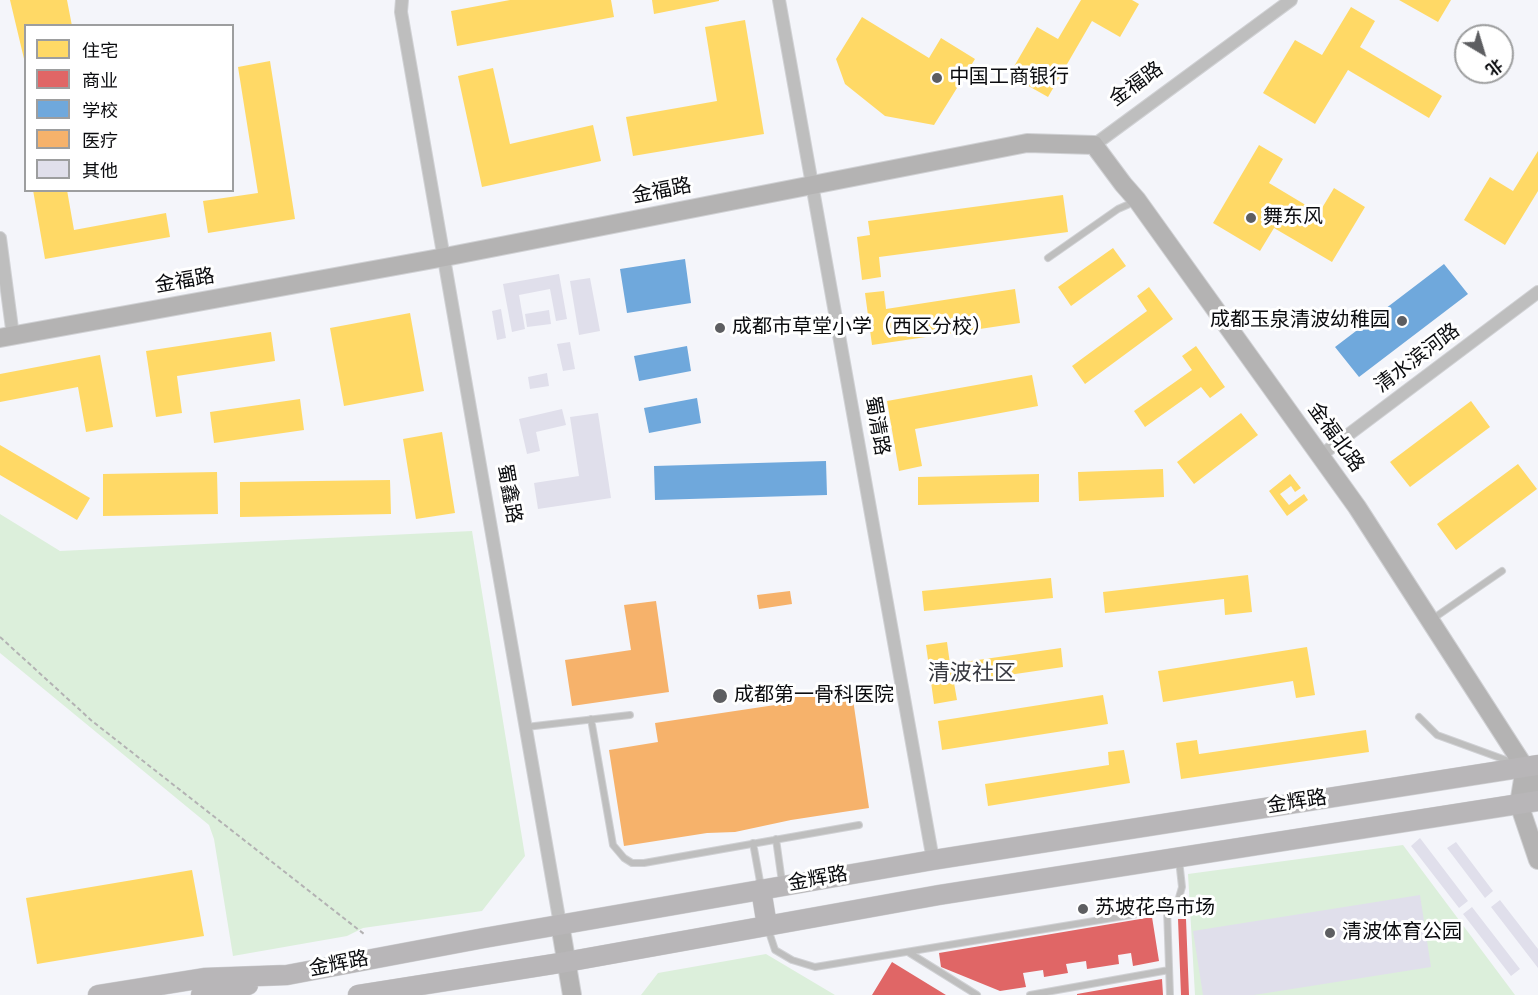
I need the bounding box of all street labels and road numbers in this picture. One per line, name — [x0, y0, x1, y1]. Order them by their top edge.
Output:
street label: 金福路 — [1106, 58, 1168, 112]
street label: 金福路 — [630, 174, 694, 210]
street label: 金福路 — [153, 265, 217, 299]
street label: 清水滨河路 — [1371, 319, 1465, 399]
street label: 蜀清路 — [859, 394, 893, 458]
street label: 金福北路 — [1302, 399, 1368, 477]
street label: 蜀鑫路 — [491, 462, 525, 526]
street label: 金辉路 — [1265, 786, 1329, 820]
street label: 金辉路 — [786, 863, 850, 897]
street label: 金辉路 — [307, 947, 371, 983]

